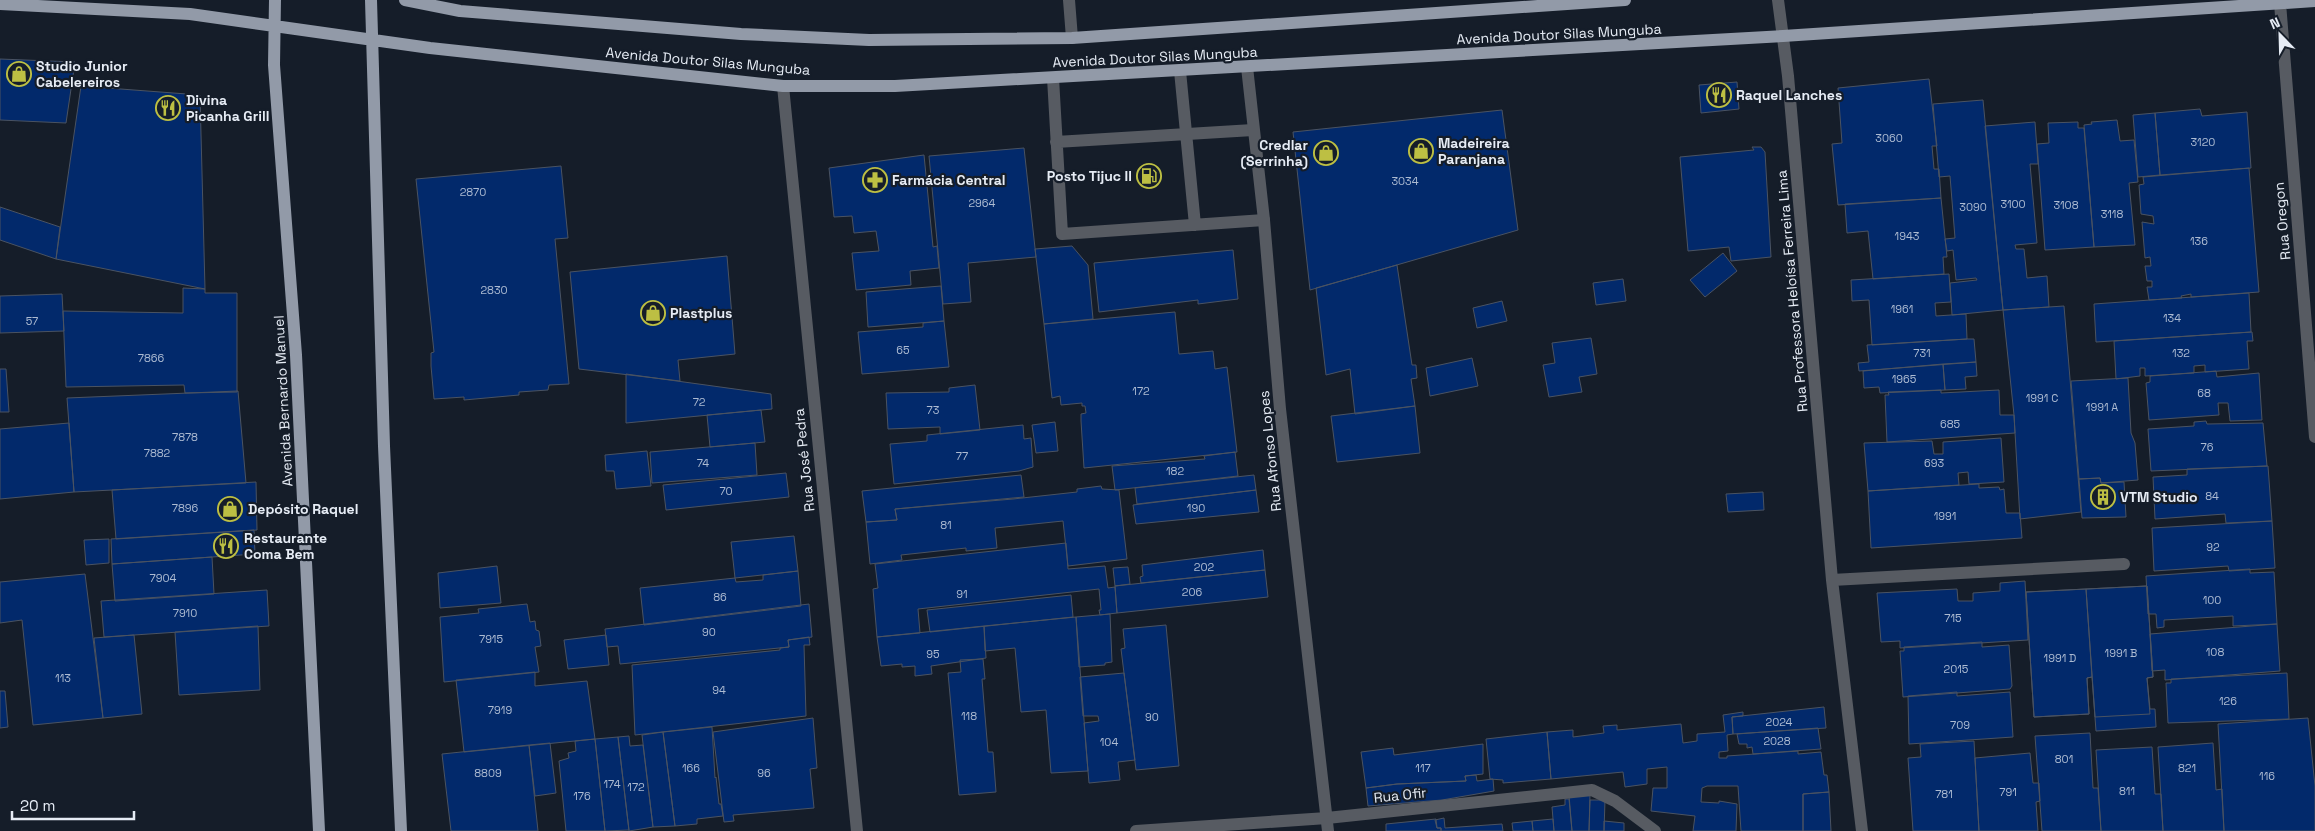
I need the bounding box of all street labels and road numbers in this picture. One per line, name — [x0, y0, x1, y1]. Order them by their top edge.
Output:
street label: Avenida Doutor Silas Munguba — [1456, 20, 1662, 48]
street label: Avenida Doutor Silas Munguba — [605, 43, 811, 79]
street label: Avenida Doutor Silas Munguba — [1052, 43, 1258, 71]
street label: Rua Professora Heloísa Ferreira Lima — [1772, 169, 1812, 413]
street label: Rua Oregon — [2270, 181, 2294, 261]
street label: Avenida Bernardo Manuel — [270, 315, 296, 487]
street label: Rua Afonso Lopes — [1255, 390, 1285, 512]
street label: Rua José Pedra — [790, 408, 818, 512]
street label: Rua Ofir — [1373, 783, 1427, 807]

